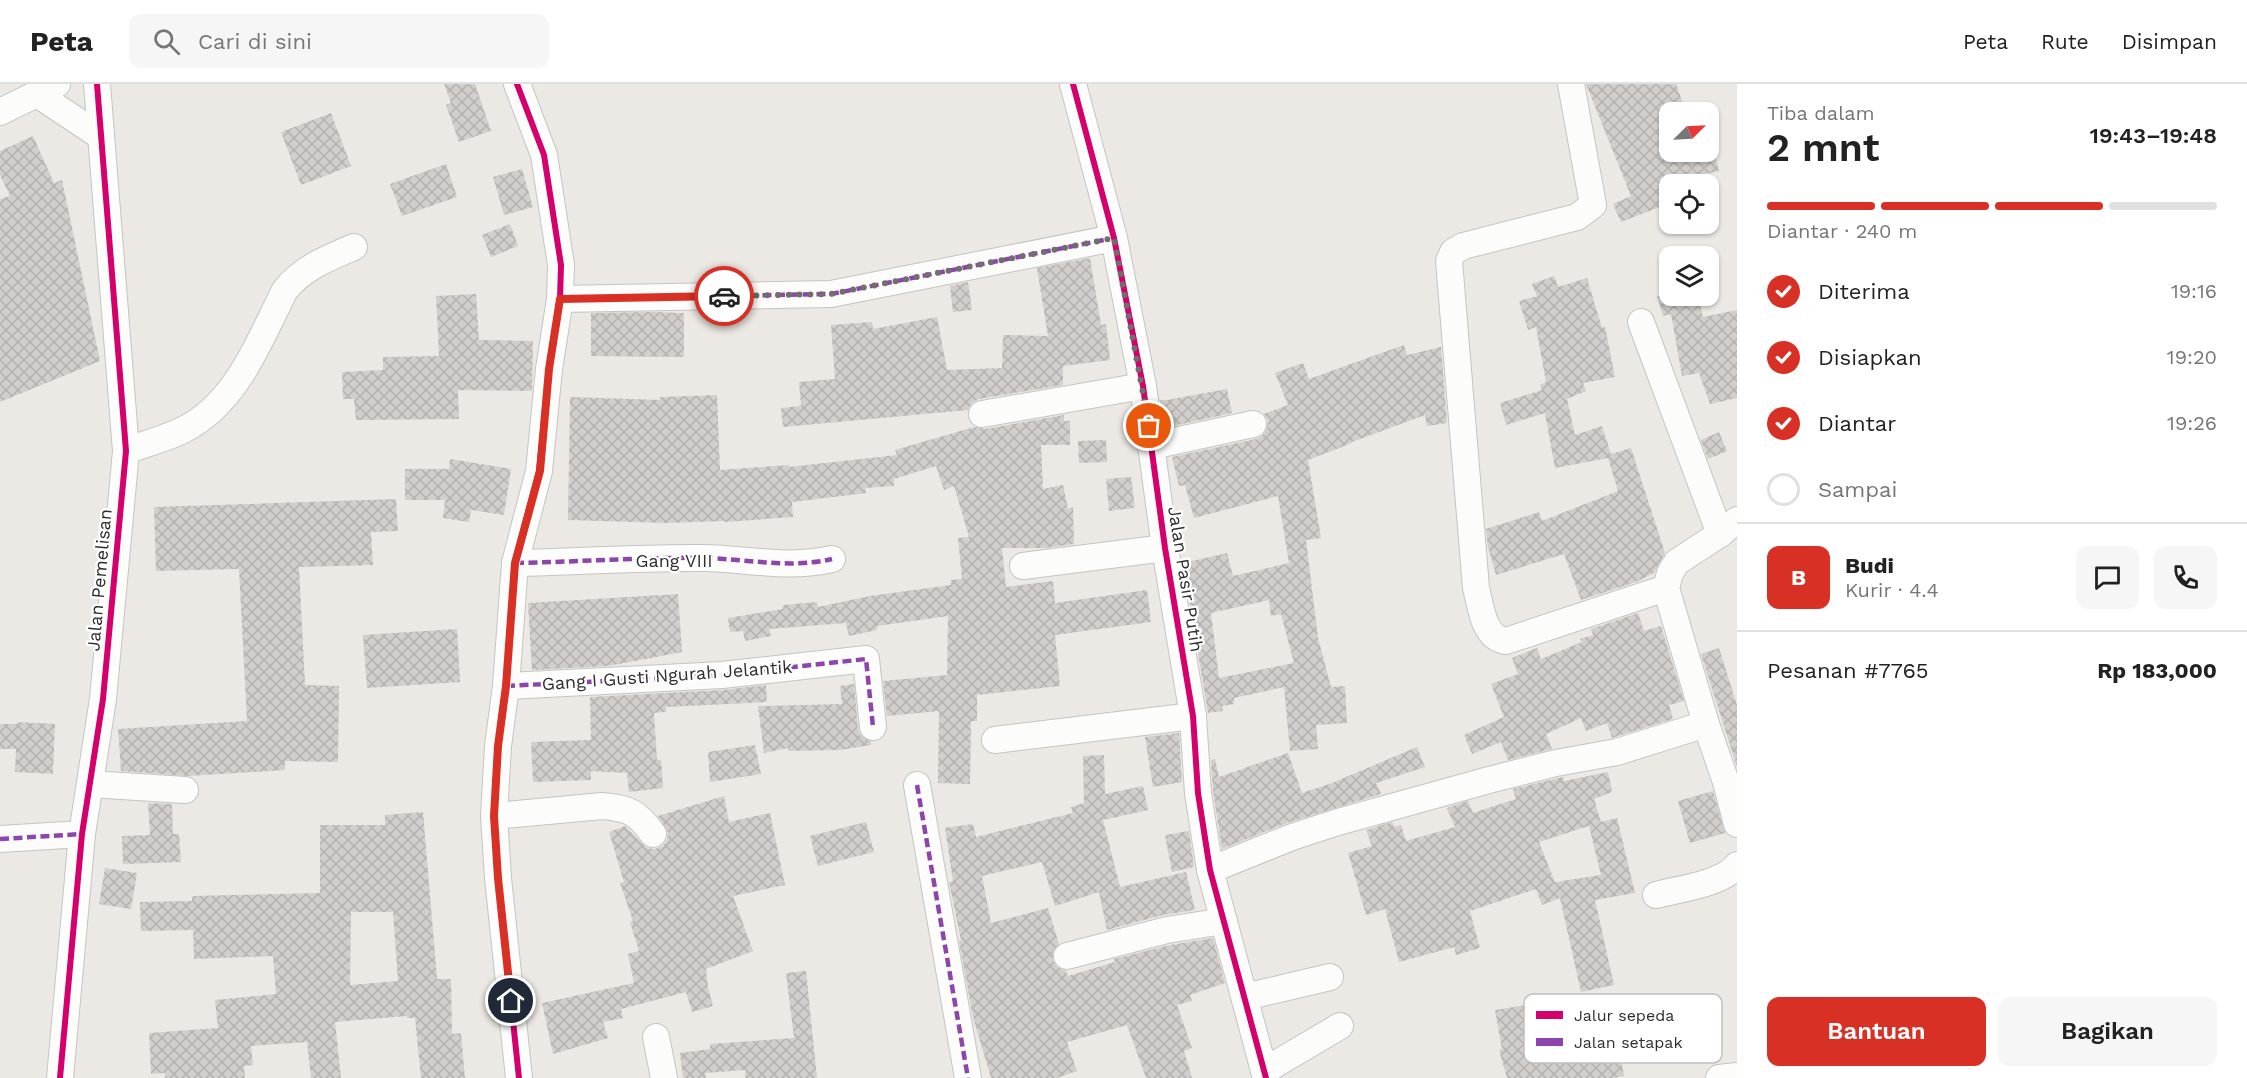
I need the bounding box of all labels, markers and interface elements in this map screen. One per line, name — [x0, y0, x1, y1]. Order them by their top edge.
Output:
search box — [129, 14, 549, 68]
text: Peta — [30, 25, 93, 58]
icon: search — [150, 25, 183, 58]
text: Cari di sini — [198, 29, 312, 54]
text: Peta — [1963, 29, 2008, 54]
text: Rute — [2041, 29, 2089, 54]
text: Disimpan — [2122, 29, 2217, 54]
text: Tiba dalam — [1767, 101, 1875, 125]
north arrow — [1659, 102, 1719, 162]
map controls — [1659, 102, 1719, 306]
text: 19:43–19:48 — [2090, 123, 2217, 148]
text: 2 mnt — [1767, 125, 1880, 170]
button: locate — [1659, 174, 1719, 234]
text: Diantar · 240 m — [1767, 219, 1917, 243]
button: layers — [1659, 246, 1719, 306]
courier — [694, 266, 754, 326]
icon: check — [1767, 275, 1800, 308]
text: Diterima — [1818, 279, 1910, 304]
text: 19:16 — [2171, 279, 2217, 303]
icon: car — [708, 280, 741, 313]
icon: check — [1767, 341, 1800, 374]
text: Disiapkan — [1818, 345, 1922, 370]
text: 19:20 — [2167, 345, 2217, 369]
pin — [1123, 400, 1174, 451]
icon: check — [1767, 407, 1800, 440]
icon: bag — [1132, 409, 1165, 442]
text: Diantar — [1818, 411, 1896, 436]
text: 19:26 — [2167, 411, 2217, 435]
text: Sampai — [1818, 477, 1897, 502]
street label: Jalan Pasir Putih — [1164, 505, 1208, 653]
street label: Jalan Pemelisan — [82, 508, 116, 652]
button: chat — [2076, 546, 2139, 609]
button: phone — [2154, 546, 2217, 609]
street label: Gang VIII — [635, 550, 713, 571]
text: Budi — [1845, 553, 1894, 578]
text: B — [1791, 565, 1806, 590]
text: Kurir · 4.4 — [1845, 578, 1939, 602]
street label: Gang I Gusti Ngurah Jelantik — [541, 656, 793, 694]
text: Pesanan #7765 — [1767, 658, 1929, 683]
text: Rp 183,000 — [2097, 658, 2217, 683]
pin — [485, 975, 536, 1026]
icon: home — [494, 984, 527, 1017]
legend — [1524, 994, 1722, 1063]
button: Bantuan — [1767, 997, 1986, 1066]
button: Bagikan — [1998, 997, 2217, 1066]
text: Jalur sepeda — [1574, 1006, 1674, 1025]
text: Jalan setapak — [1574, 1033, 1682, 1052]

